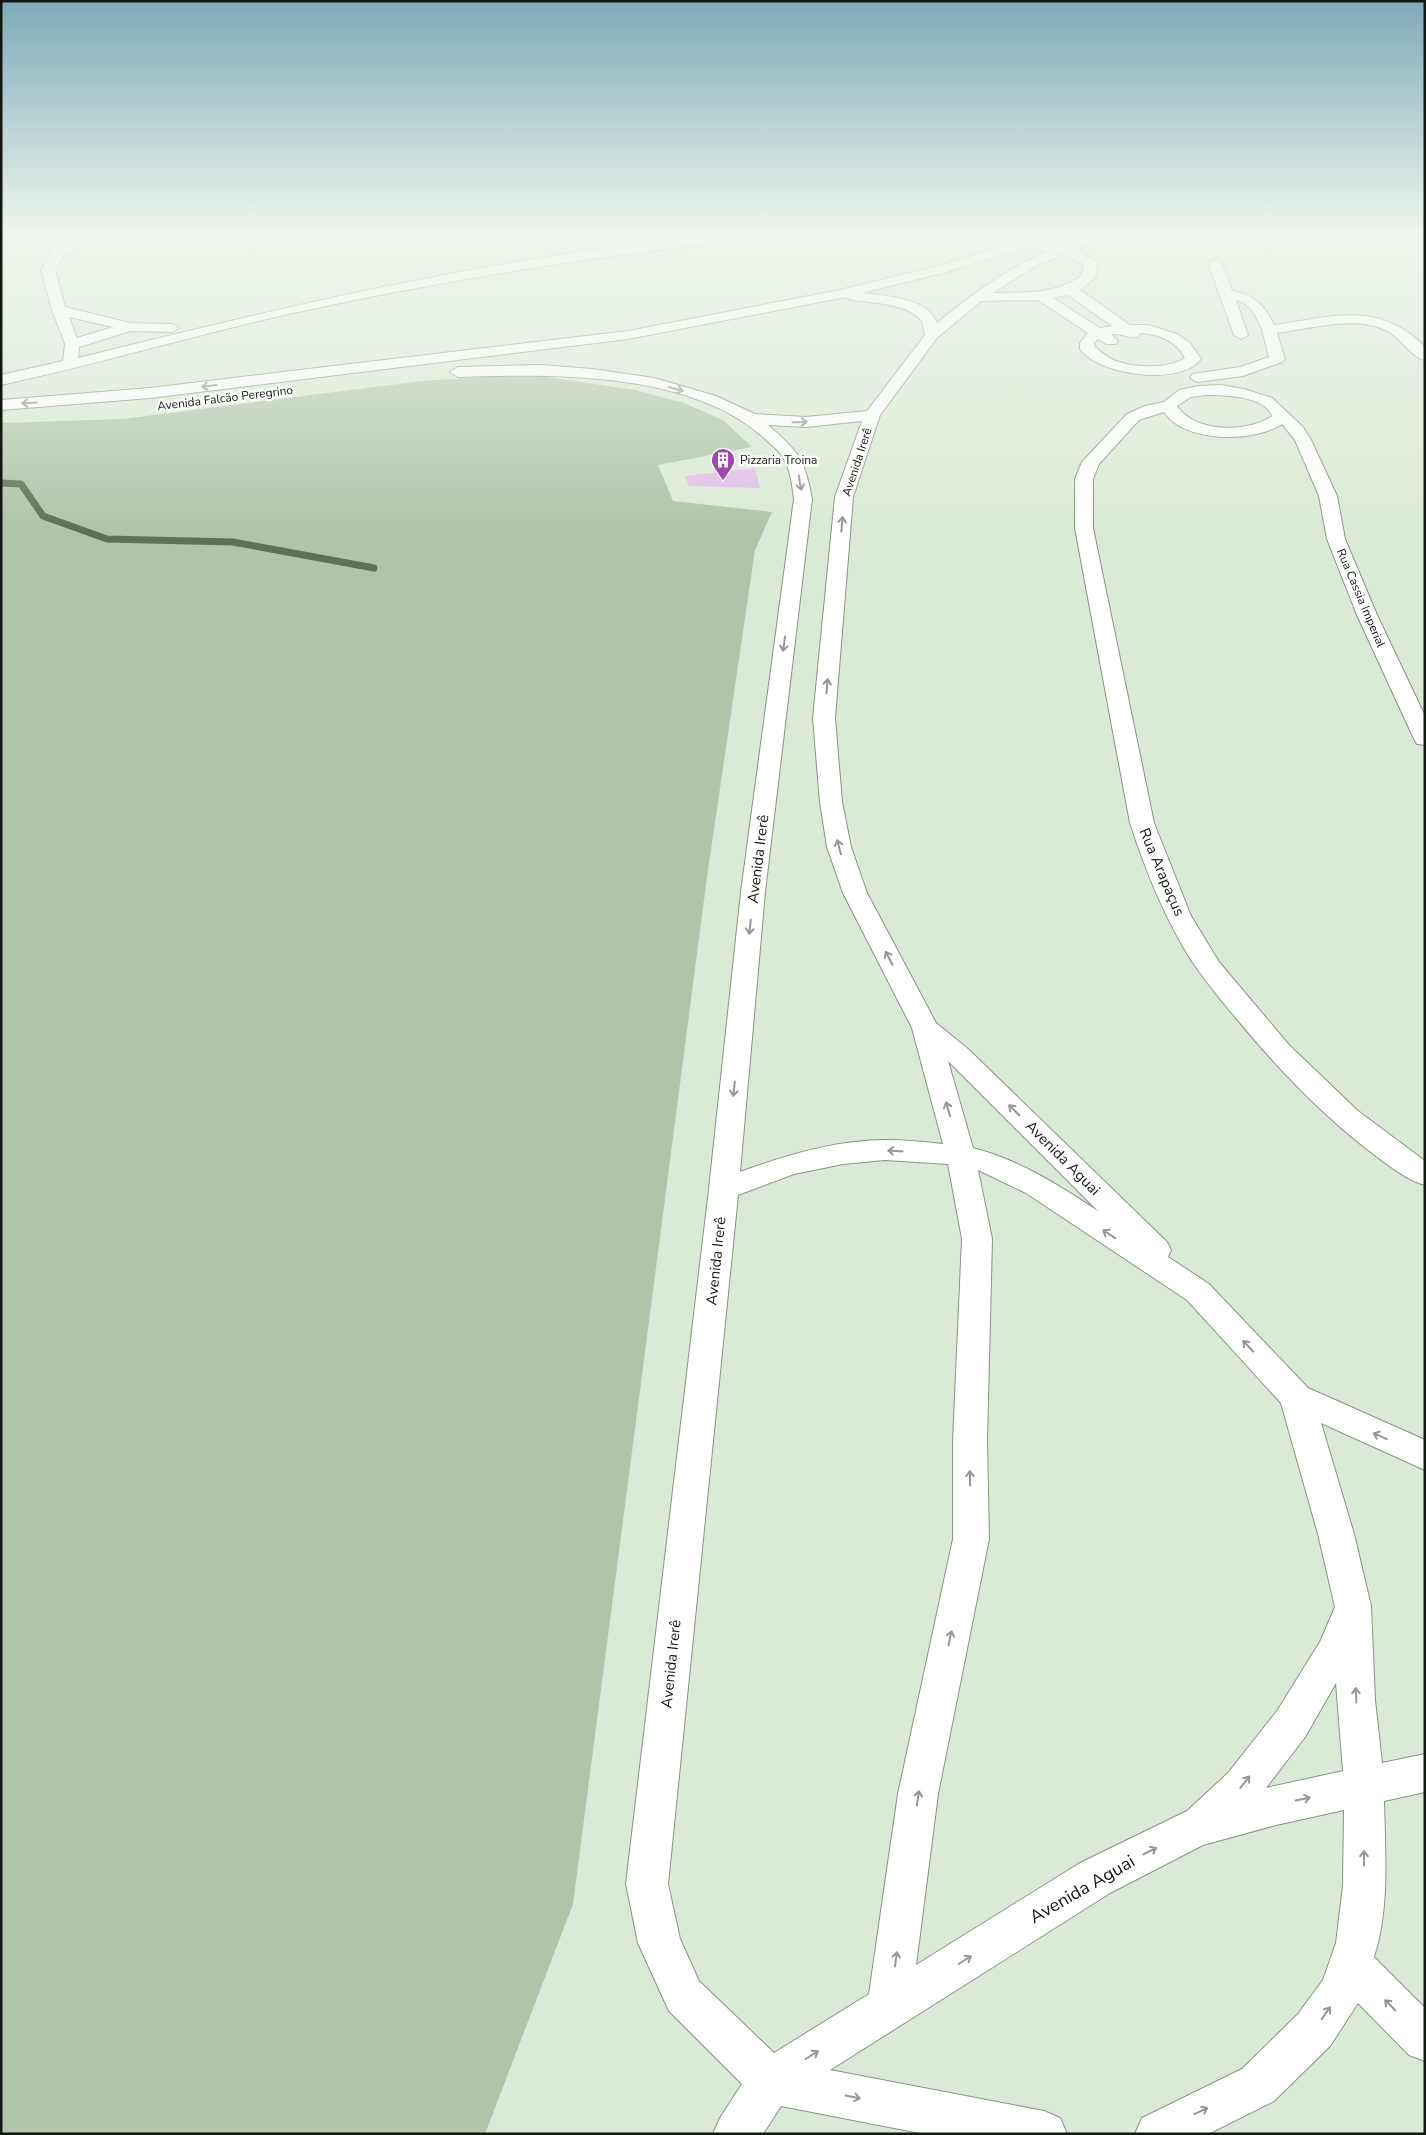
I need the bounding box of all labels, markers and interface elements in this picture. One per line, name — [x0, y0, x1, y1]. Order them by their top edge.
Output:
one-way arrow — [201, 381, 217, 391]
street label: Avenida Falcão Peregrino — [156, 382, 294, 414]
one-way arrow — [667, 384, 683, 394]
one-way arrow — [22, 398, 38, 407]
one-way arrow — [792, 417, 808, 427]
street label: Avenida Irerê — [838, 426, 876, 498]
building icon: Pizzaria Troina — [710, 447, 736, 481]
place label: Pizzaria Troina — [740, 452, 817, 468]
one-way arrow — [796, 475, 806, 491]
one-way arrow — [837, 516, 847, 532]
street label: Rua Cassia Imperial — [1333, 546, 1389, 650]
one-way arrow — [778, 636, 788, 652]
one-way arrow — [822, 678, 832, 694]
street label: Avenida Irerê — [743, 814, 773, 904]
street label: Rua Arapaçus — [1134, 825, 1190, 919]
one-way arrow — [834, 840, 844, 856]
one-way arrow — [745, 919, 755, 935]
one-way arrow — [884, 951, 893, 966]
one-way arrow — [729, 1081, 739, 1097]
one-way arrow — [942, 1101, 952, 1117]
one-way arrow — [1008, 1104, 1020, 1116]
street label: Avenida Aguai — [1021, 1116, 1105, 1200]
one-way arrow — [887, 1146, 903, 1155]
street label: Avenida Irerê — [701, 1216, 731, 1306]
one-way arrow — [1103, 1228, 1117, 1238]
one-way arrow — [1242, 1340, 1254, 1353]
one-way arrow — [1373, 1430, 1388, 1440]
one-way arrow — [965, 1470, 975, 1486]
street label: Avenida Irerê — [656, 1619, 686, 1709]
one-way arrow — [946, 1631, 956, 1647]
one-way arrow — [1352, 1688, 1361, 1704]
one-way arrow — [1240, 1776, 1251, 1789]
one-way arrow — [913, 1790, 923, 1806]
one-way arrow — [1295, 1794, 1311, 1803]
one-way arrow — [1142, 1846, 1157, 1855]
street label: Avenida Aguai — [1025, 1849, 1139, 1929]
one-way arrow — [1359, 1850, 1369, 1866]
one-way arrow — [891, 1951, 901, 1967]
one-way arrow — [958, 1954, 972, 1965]
one-way arrow — [1384, 1999, 1397, 2011]
one-way arrow — [1321, 2006, 1331, 2020]
one-way arrow — [805, 2050, 819, 2060]
one-way arrow — [845, 2093, 861, 2102]
one-way arrow — [1193, 2106, 1208, 2116]

